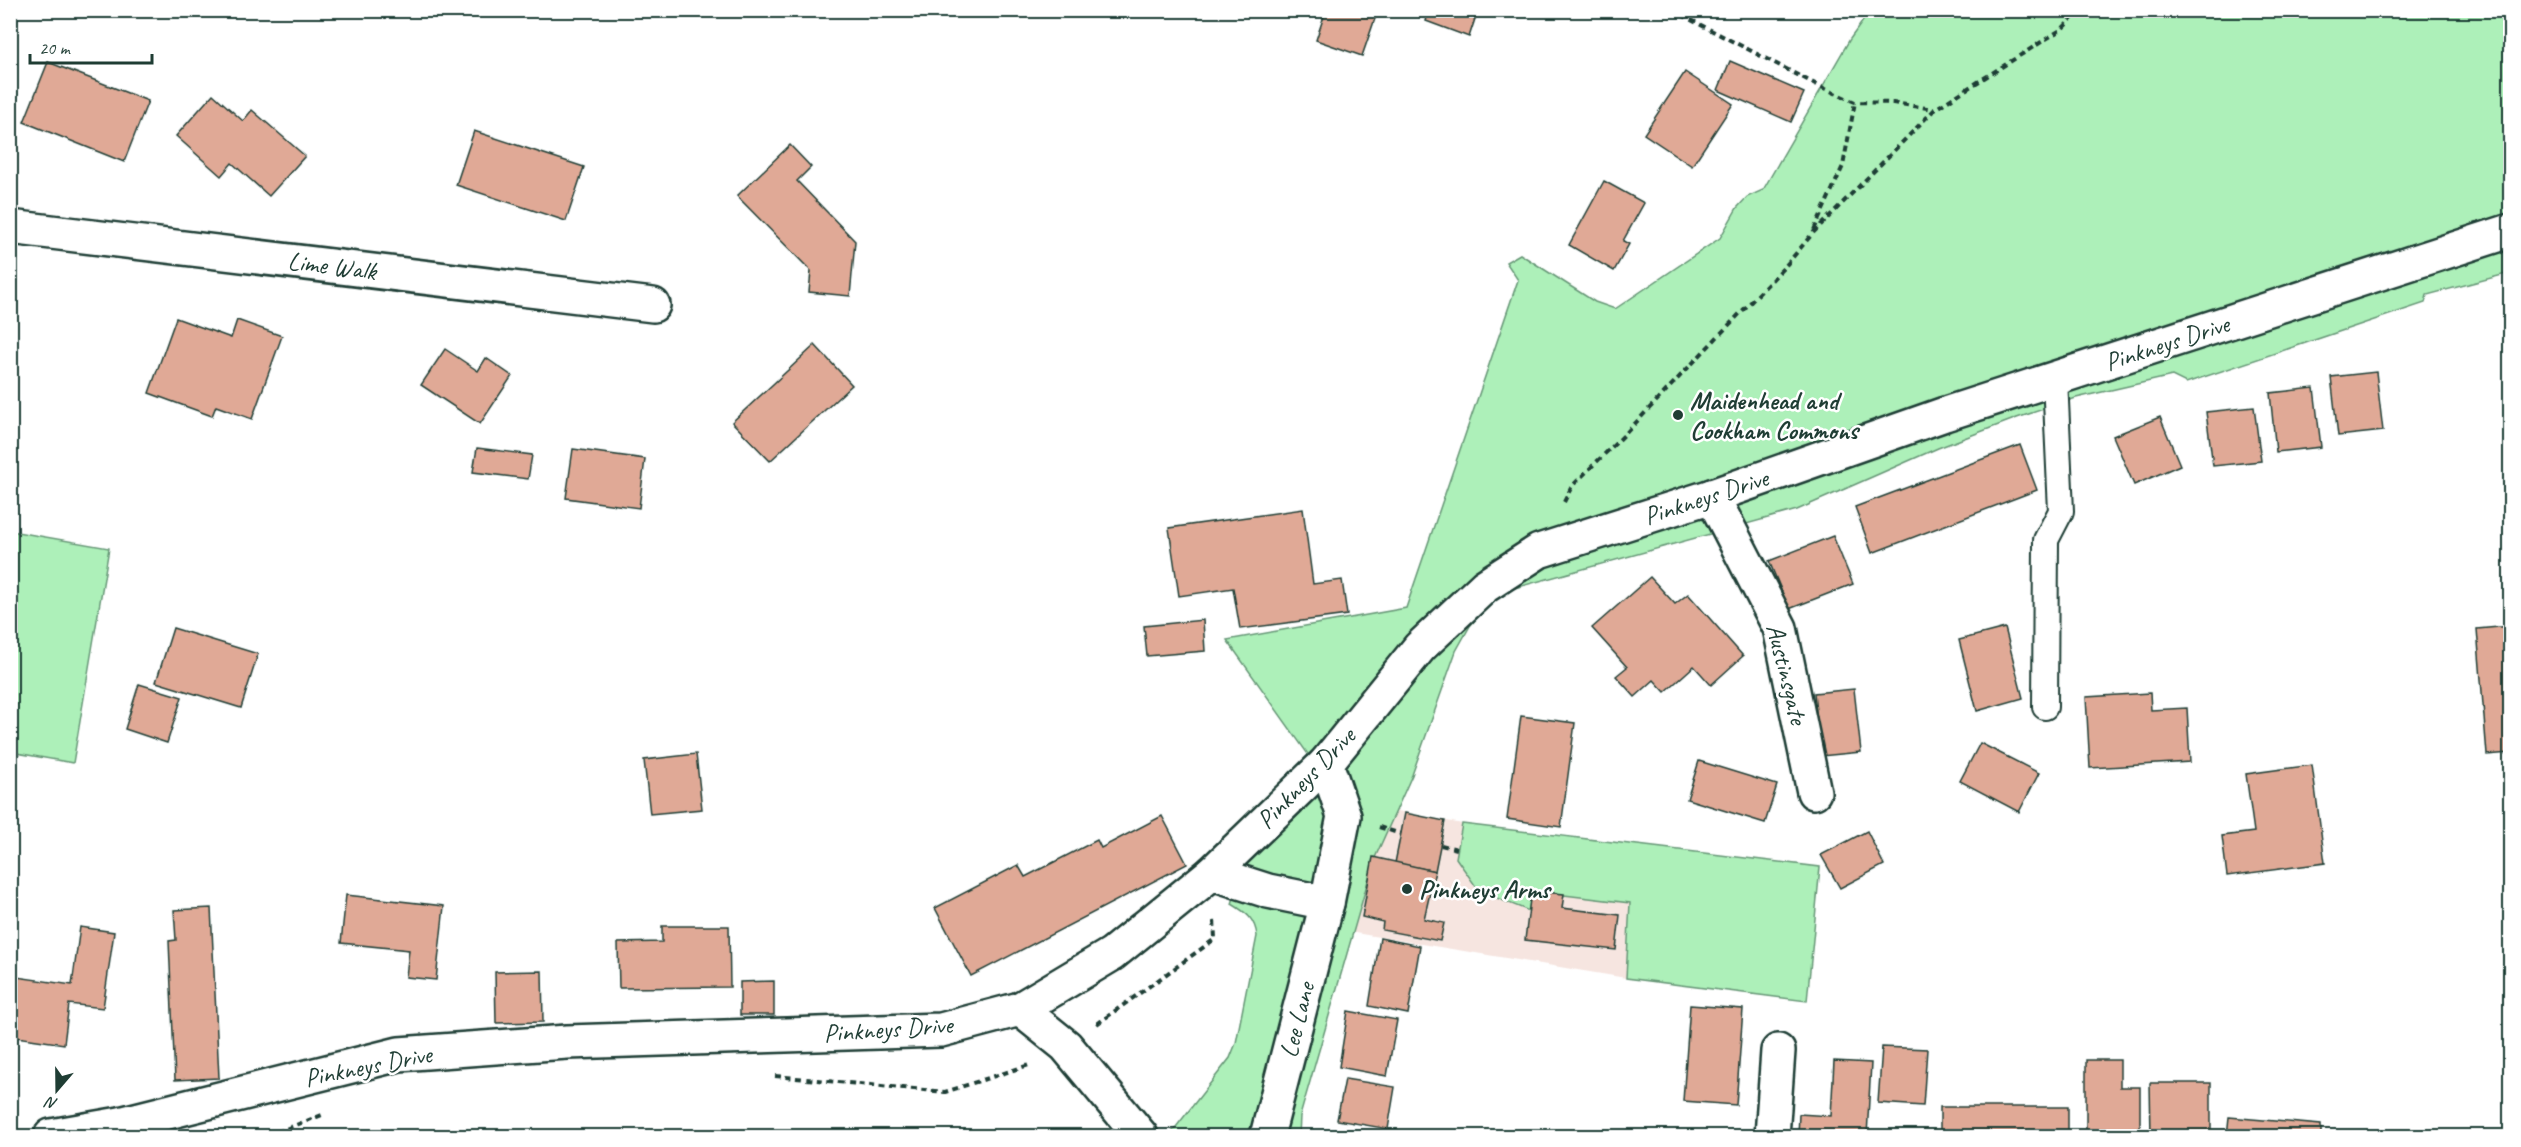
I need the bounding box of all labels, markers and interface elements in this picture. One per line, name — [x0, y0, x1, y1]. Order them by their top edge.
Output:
scale bar — [30, 27, 152, 65]
text: 20 m — [39, 37, 72, 59]
street label: Lime Walk — [286, 244, 381, 288]
street label: Pinkneys Drive — [2101, 307, 2236, 379]
place label: Maidenhead and Cookham Commons — [1690, 384, 1861, 447]
marker: Maidenhead and Cookham Commons — [1671, 408, 1685, 422]
street label: Pinkneys Drive — [1640, 461, 1775, 533]
street label: Austinsgate — [1759, 620, 1816, 730]
street label: Pinkneys Drive — [1249, 718, 1364, 836]
place label: Pinkneys Arms — [1419, 873, 1552, 906]
marker: Pinkneys Arms — [1400, 882, 1414, 896]
street label: Lee Lane — [1272, 977, 1323, 1061]
street label: Pinkneys Drive — [823, 1008, 956, 1050]
street label: Pinkneys Drive — [302, 1037, 437, 1094]
north arrow — [27, 1060, 87, 1120]
text: N — [41, 1091, 60, 1114]

